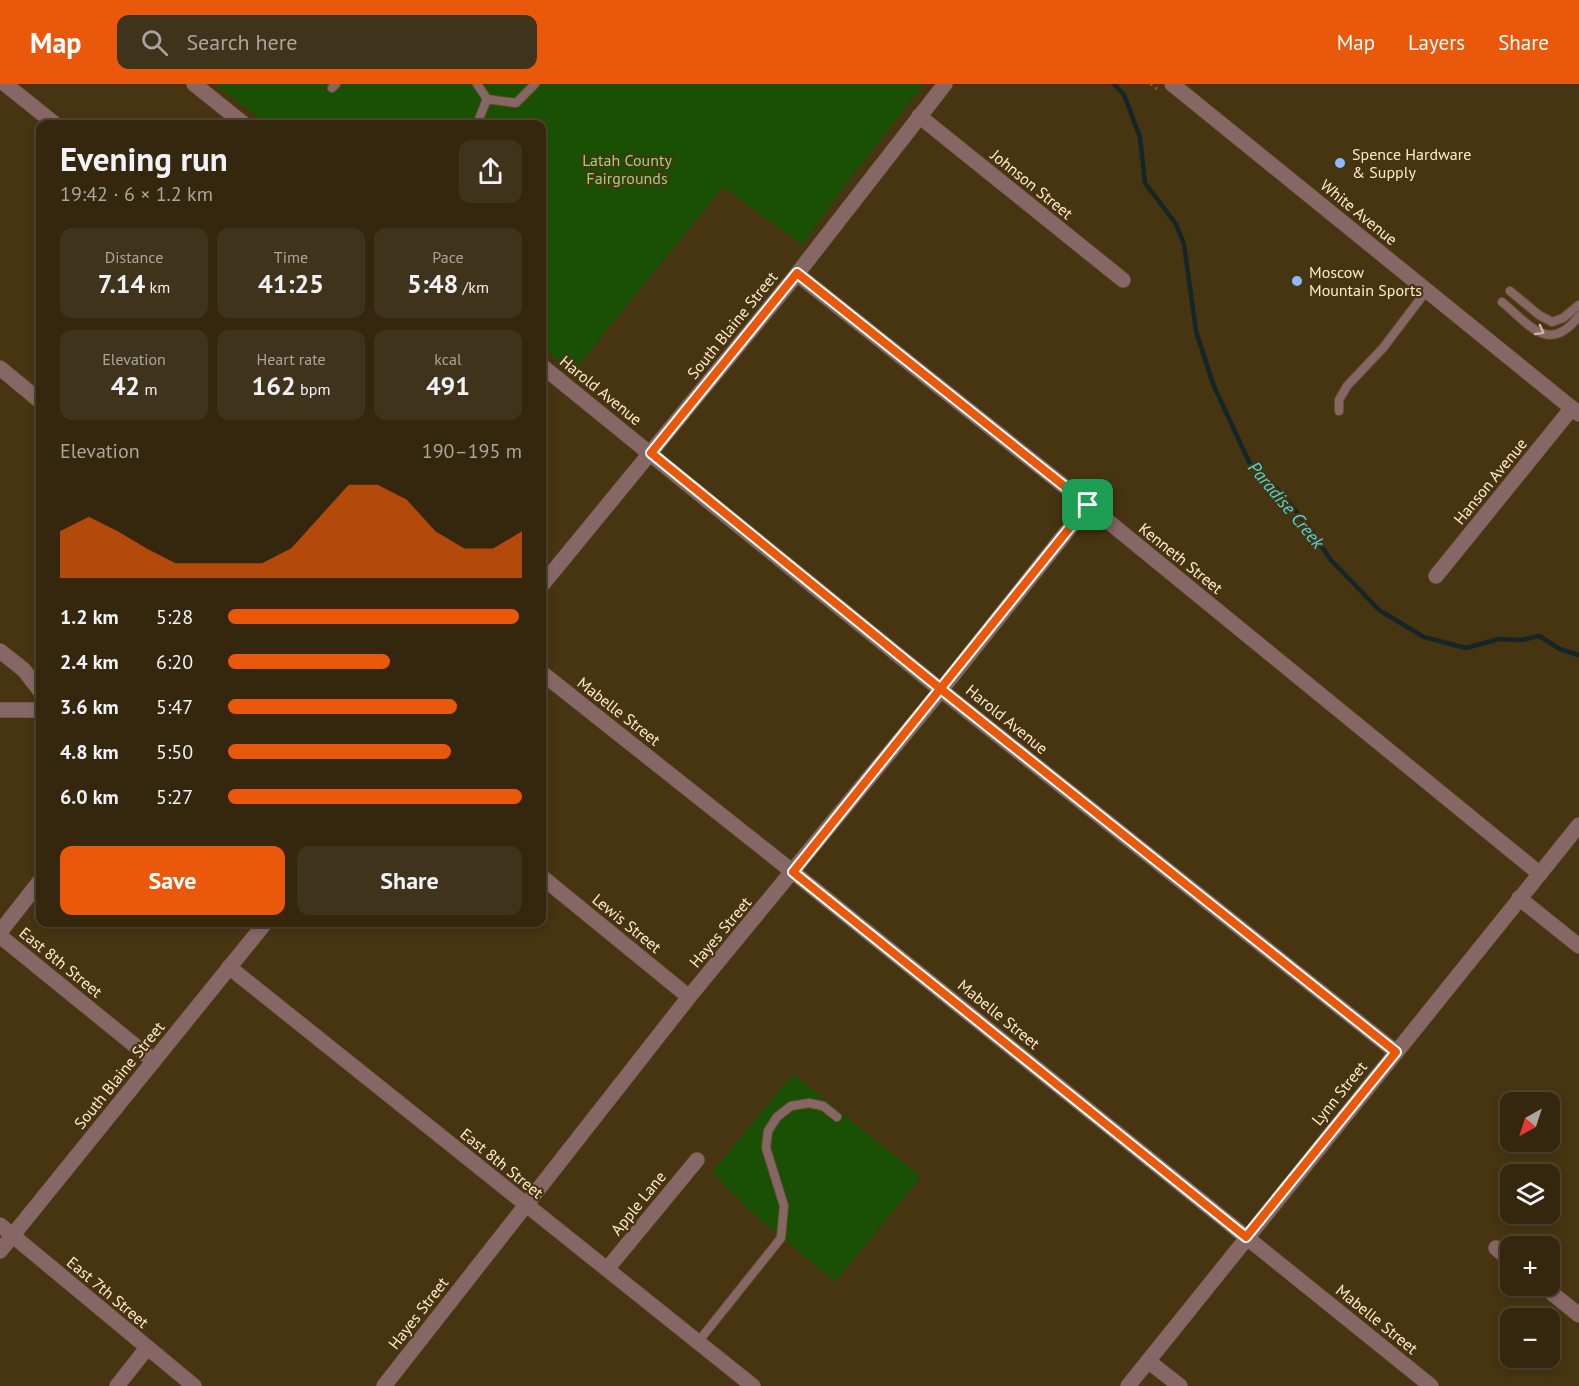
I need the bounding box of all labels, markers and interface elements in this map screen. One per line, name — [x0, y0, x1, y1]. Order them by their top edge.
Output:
search box — [117, 15, 537, 69]
text: Map — [30, 24, 81, 61]
icon: search — [138, 26, 171, 59]
text: Search here — [186, 28, 297, 56]
text: Map — [1337, 29, 1375, 56]
text: Layers — [1408, 29, 1465, 56]
text: Share — [1498, 29, 1549, 56]
text: Evening run — [60, 137, 228, 180]
button: share — [459, 140, 522, 203]
street label: Johnson Street — [986, 144, 1078, 224]
place label: Spence Hardware & Supply — [1352, 144, 1471, 182]
park label: Latah County Fairgrounds — [582, 150, 672, 188]
marker: Spence Hardware & Supply — [1333, 156, 1347, 170]
street label: White Avenue — [1316, 175, 1402, 249]
text: 19:42 · 6 × 1.2 km — [60, 181, 213, 207]
text: Distance — [105, 247, 163, 267]
text: Time — [274, 247, 308, 267]
text: Pace — [432, 247, 464, 267]
place label: Moscow Mountain Sports — [1309, 262, 1422, 300]
text: 7.14 — [98, 267, 145, 300]
text: 41:25 — [258, 267, 324, 300]
text: 5:48 — [407, 267, 458, 300]
street label: South Blaine Street — [683, 267, 782, 383]
marker: Moscow Mountain Sports — [1290, 274, 1304, 288]
text: km — [145, 277, 170, 297]
text: /km — [458, 277, 489, 297]
one-way arrow — [1534, 324, 1544, 335]
text: Elevation — [102, 349, 166, 369]
text: Heart rate — [256, 349, 326, 369]
text: kcal — [434, 349, 462, 369]
street label: Harold Avenue — [556, 351, 646, 429]
text: 42 — [111, 369, 140, 402]
text: 162 — [252, 369, 296, 402]
text: 491 — [426, 369, 470, 402]
text: m — [140, 379, 157, 399]
text: bpm — [296, 379, 330, 399]
street label: Hanson Avenue — [1449, 434, 1531, 528]
text: Elevation — [60, 438, 140, 464]
text: 190–195 m — [422, 438, 522, 464]
water label: Paradise Creek — [1243, 456, 1330, 554]
pin — [1062, 479, 1113, 530]
icon: arrive — [1071, 488, 1104, 521]
street label: Kenneth Street — [1135, 518, 1227, 598]
text: 1.2 km — [60, 604, 119, 630]
text: 5:28 — [156, 604, 193, 630]
text: 2.4 km — [60, 649, 119, 675]
text: 6:20 — [156, 649, 193, 675]
street label: Mabelle Street — [573, 672, 665, 750]
street label: Harold Avenue — [962, 680, 1052, 758]
text: 3.6 km — [60, 694, 119, 720]
text: 5:47 — [156, 694, 193, 720]
text: 4.8 km — [60, 739, 119, 765]
text: 5:50 — [156, 739, 193, 765]
text: 6.0 km — [60, 784, 119, 810]
text: 5:27 — [156, 784, 193, 810]
button: Save — [60, 846, 285, 915]
button: Share — [297, 846, 522, 915]
street label: Lewis Street — [588, 889, 666, 957]
street label: Hayes Street — [685, 892, 756, 971]
street label: East 8th Street — [15, 922, 107, 1002]
street label: Mabelle Street — [954, 975, 1045, 1054]
street label: South Blaine Street — [70, 1017, 169, 1133]
street label: Lynn Street — [1307, 1056, 1371, 1129]
north arrow — [1500, 1092, 1560, 1152]
map controls — [1500, 1092, 1560, 1368]
street label: East 8th Street — [456, 1123, 548, 1203]
button: layers — [1500, 1164, 1560, 1224]
street label: Apple Lane — [606, 1167, 670, 1239]
button: + — [1500, 1236, 1560, 1296]
street label: East 7th Street — [63, 1252, 153, 1332]
street label: Hayes Street — [384, 1273, 453, 1353]
street label: Mabelle Street — [1332, 1280, 1423, 1359]
button: − — [1500, 1308, 1560, 1368]

